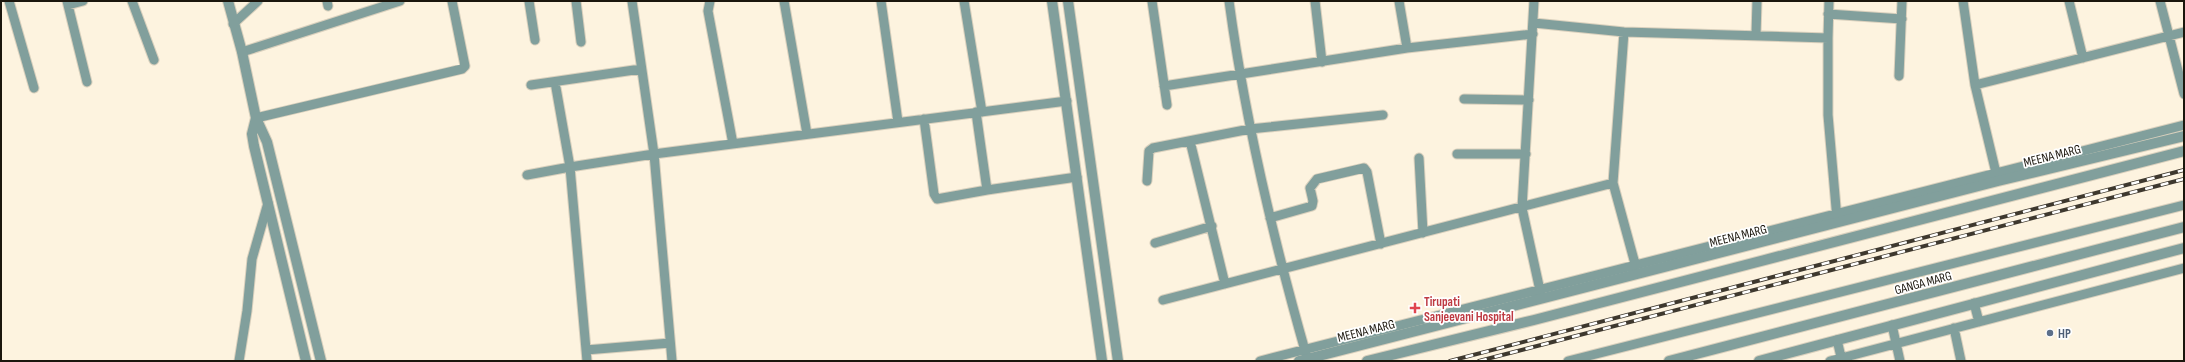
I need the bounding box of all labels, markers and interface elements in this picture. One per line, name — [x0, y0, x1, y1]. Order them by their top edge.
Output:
street label: MEENA MARG — [2022, 141, 2083, 171]
street label: MEENA MARG — [1708, 221, 1769, 251]
street label: GANGA MARG — [1893, 268, 1954, 298]
place label: Tirupati Sanjeevani Hospital — [1424, 294, 1514, 325]
marker: Tirupati Sanjeevani Hospital — [1409, 302, 1421, 314]
street label: MEENA MARG — [1336, 316, 1397, 346]
place label: HP — [2058, 326, 2071, 342]
marker: HP — [2045, 328, 2055, 338]

